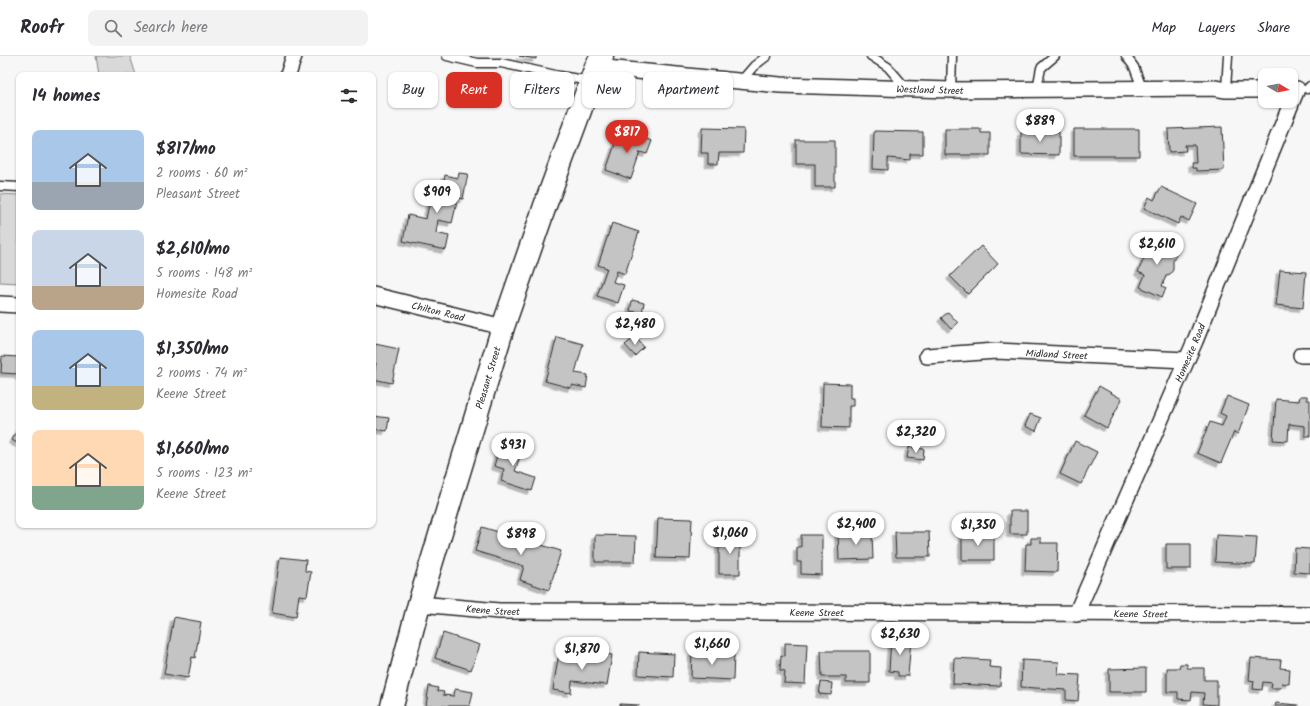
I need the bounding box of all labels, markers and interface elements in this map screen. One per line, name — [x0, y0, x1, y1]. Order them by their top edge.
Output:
search box — [88, 10, 368, 46]
text: Roofr — [20, 13, 64, 43]
text: Search here — [134, 16, 208, 40]
icon: search — [102, 17, 124, 39]
text: Map — [1152, 17, 1176, 39]
text: Layers — [1198, 17, 1236, 39]
text: Share — [1258, 17, 1290, 39]
north arrow — [1258, 68, 1298, 108]
map controls — [1258, 68, 1298, 108]
chip: Buy — [388, 72, 438, 108]
chip: Rent — [446, 72, 502, 108]
chip: Filters — [510, 72, 574, 108]
chip: New — [582, 72, 635, 108]
chip: Apartment — [643, 72, 733, 108]
street label: Westland Street — [896, 81, 964, 99]
text: 14 homes — [32, 83, 100, 110]
icon: filters — [338, 85, 360, 107]
pin: $889 — [1016, 109, 1064, 143]
text: $889 — [1025, 111, 1055, 132]
pin: $817 — [603, 120, 651, 154]
text: $817 — [614, 122, 640, 143]
text: $817/mo — [156, 136, 216, 163]
icon: home — [64, 146, 112, 194]
text: 2 rooms · 60 m² — [156, 163, 248, 184]
pin: $909 — [413, 180, 461, 214]
text: $909 — [423, 182, 451, 203]
text: Pleasant Street — [156, 184, 240, 205]
pin: $2,610 — [1124, 232, 1190, 266]
text: $2,610 — [1139, 234, 1175, 255]
text: $2,610/mo — [156, 236, 230, 263]
icon: home — [64, 246, 112, 294]
text: 5 rooms · 148 m² — [156, 263, 252, 284]
text: Homesite Road — [156, 284, 238, 305]
street label: Chilton Road — [410, 298, 467, 326]
pin: $2,480 — [602, 312, 668, 346]
text: $2,480 — [615, 314, 655, 335]
street label: Homesite Road — [1171, 320, 1211, 385]
text: $1,350/mo — [156, 336, 229, 363]
street label: Pleasant Street — [472, 345, 506, 411]
street label: Midland Street — [1025, 345, 1088, 364]
icon: home — [64, 346, 112, 394]
text: 2 rooms · 74 m² — [156, 363, 247, 384]
text: Keene Street — [156, 384, 226, 405]
pin: $2,320 — [883, 420, 949, 454]
text: $2,320 — [896, 422, 936, 443]
pin: $931 — [489, 433, 537, 467]
text: $931 — [500, 435, 526, 456]
text: $1,660/mo — [156, 436, 229, 463]
icon: home — [64, 446, 112, 494]
text: 5 rooms · 123 m² — [156, 463, 252, 484]
text: Keene Street — [156, 484, 226, 505]
pin: $2,400 — [823, 512, 889, 546]
pin: $1,350 — [945, 513, 1011, 547]
text: $2,400 — [836, 514, 876, 535]
text: $1,350 — [960, 515, 996, 536]
pin: $1,060 — [697, 521, 763, 555]
pin: $898 — [497, 522, 545, 556]
text: $1,060 — [712, 523, 748, 544]
text: $898 — [506, 524, 536, 545]
street label: Keene Street — [465, 601, 520, 620]
street label: Keene Street — [790, 605, 844, 621]
street label: Keene Street — [1114, 606, 1168, 622]
pin: $2,630 — [867, 622, 933, 656]
text: $2,630 — [880, 624, 920, 645]
pin: $1,660 — [679, 632, 745, 666]
text: $1,660 — [694, 634, 730, 655]
pin: $1,870 — [549, 637, 615, 671]
text: $1,870 — [564, 639, 600, 660]

